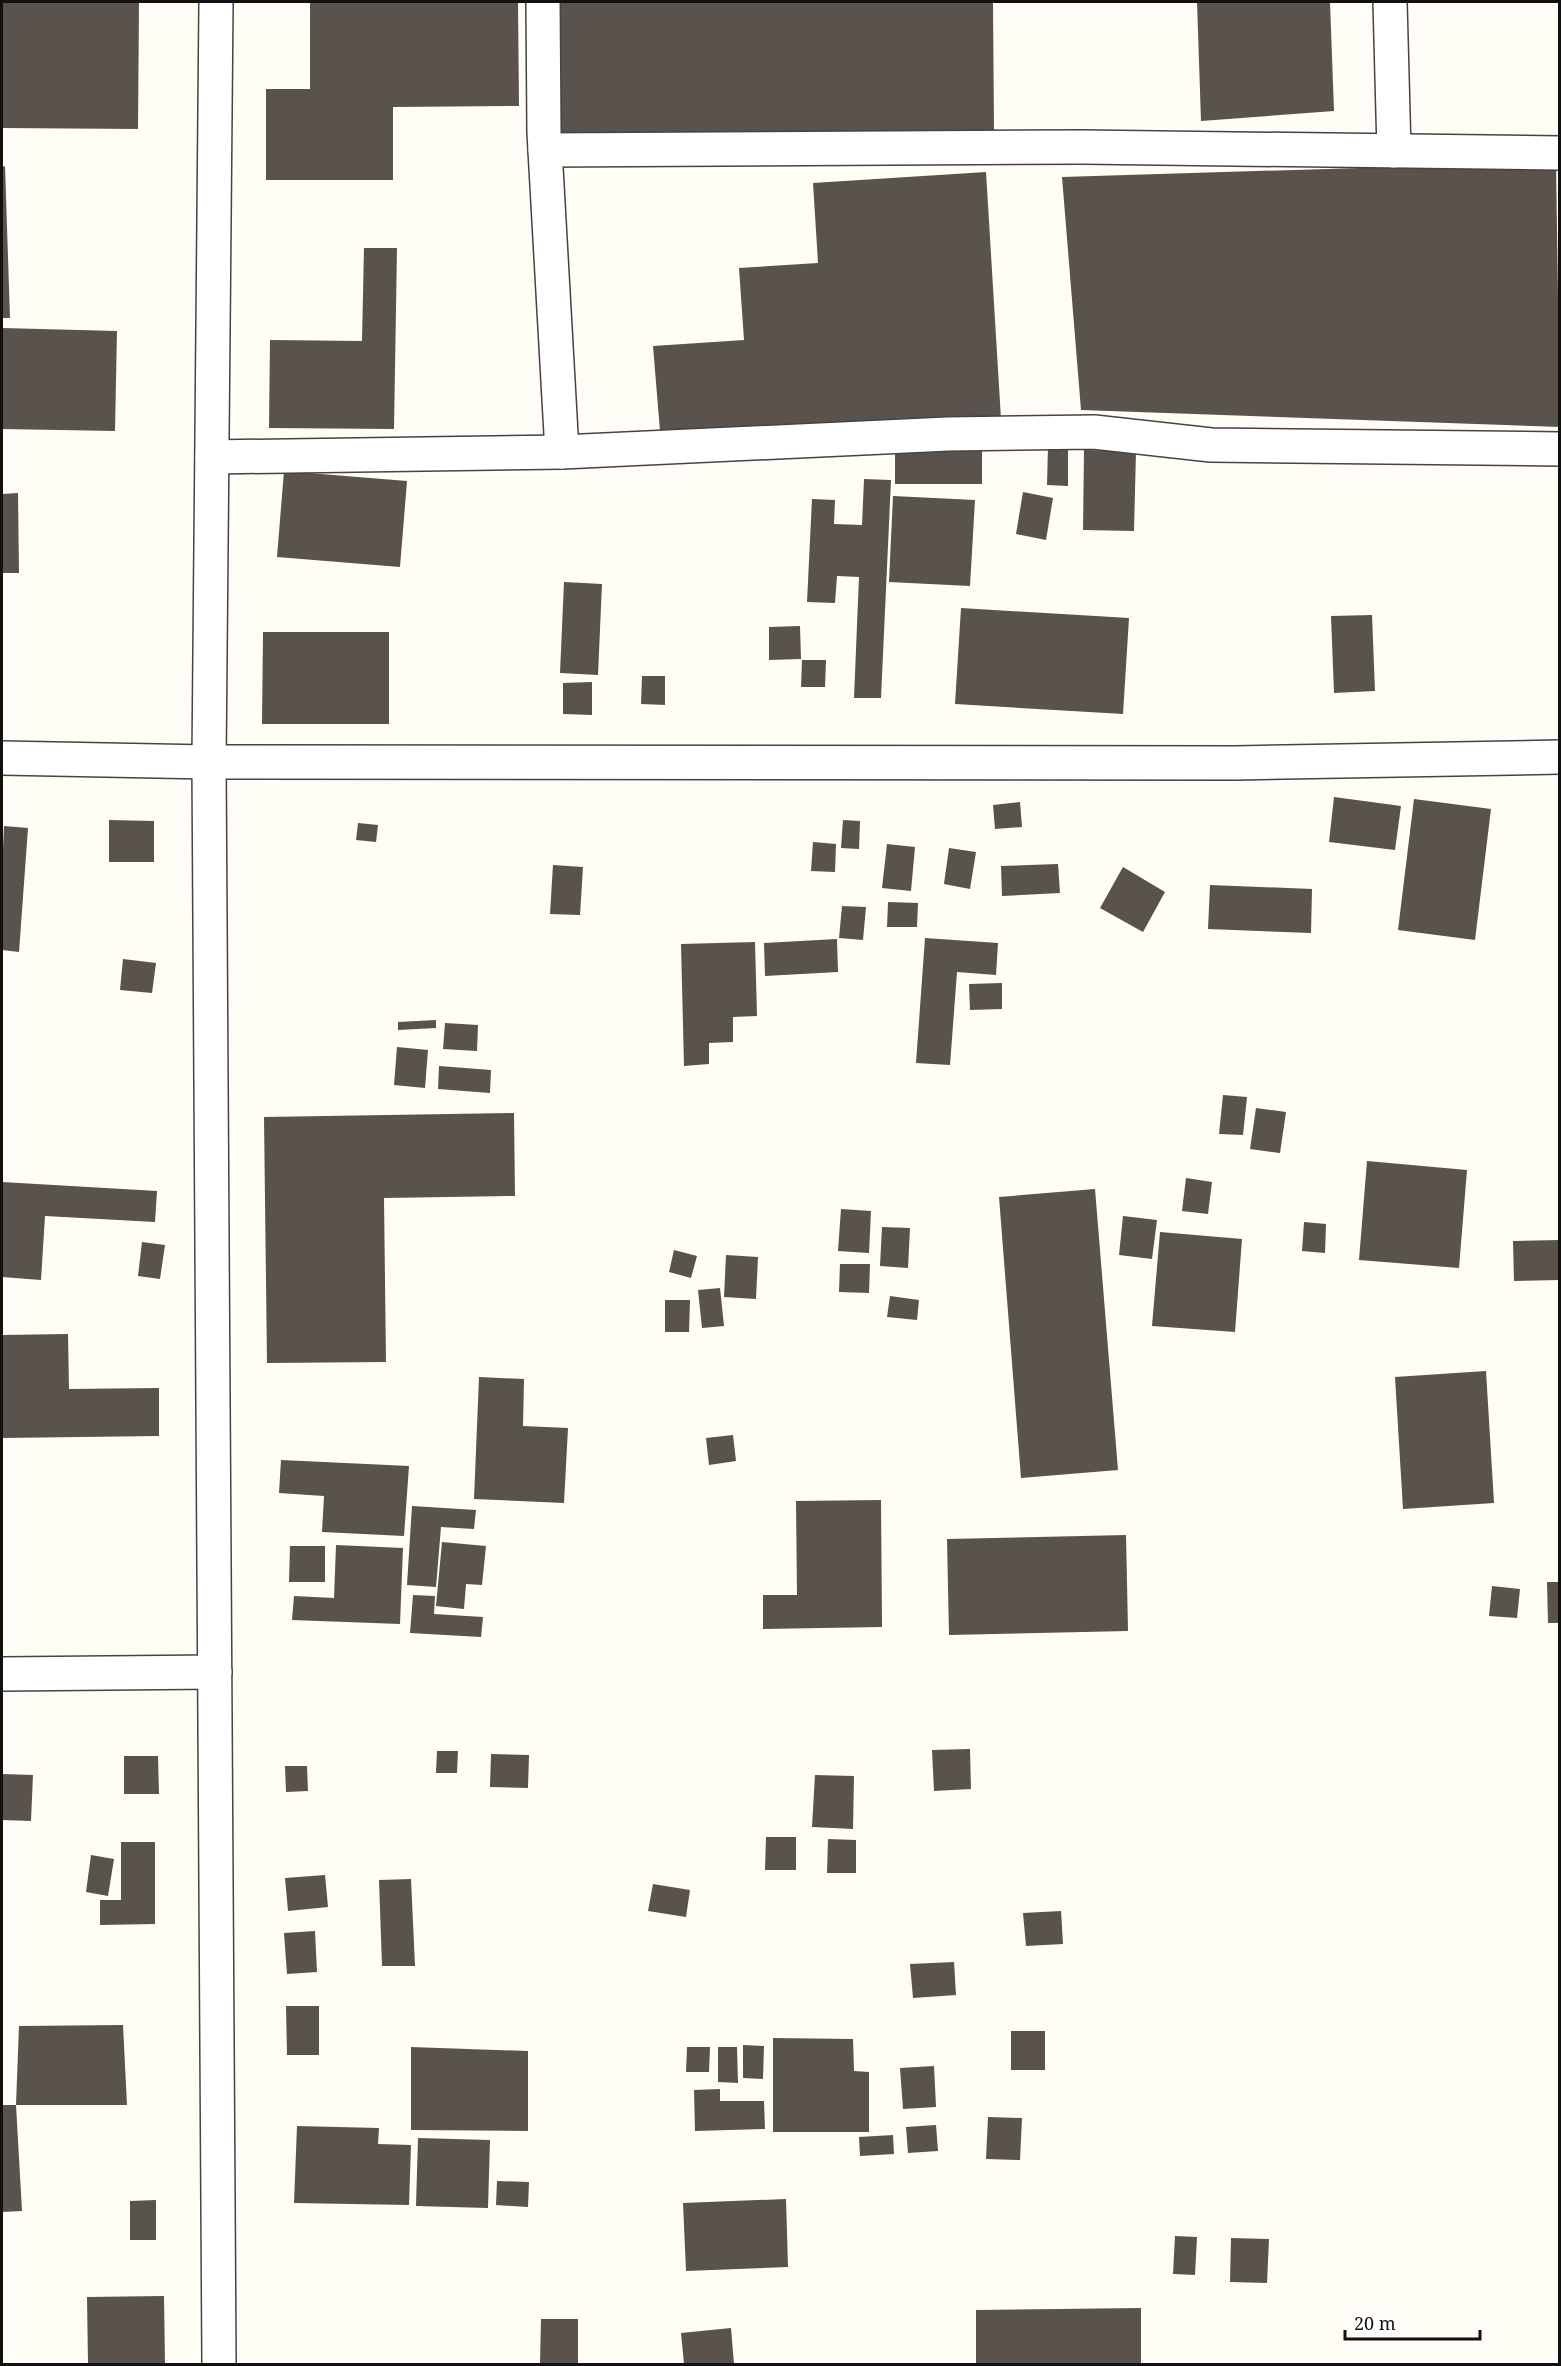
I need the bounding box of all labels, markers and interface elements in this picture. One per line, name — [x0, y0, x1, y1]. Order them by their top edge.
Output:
scale bar — [1345, 2303, 1480, 2341]
text: 20 m — [1354, 2311, 1396, 2335]

